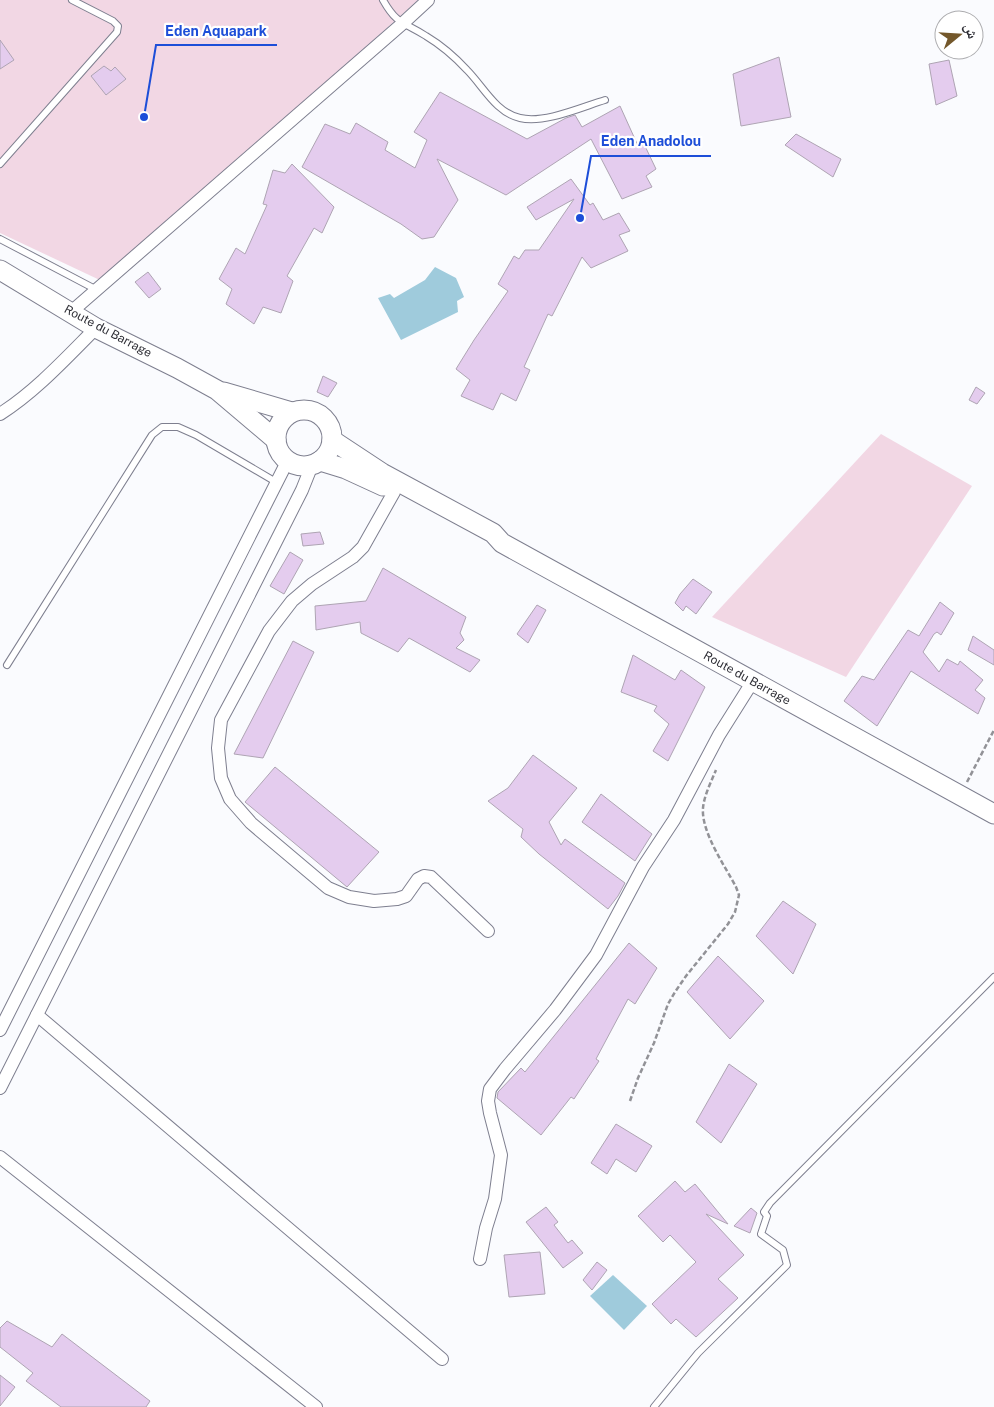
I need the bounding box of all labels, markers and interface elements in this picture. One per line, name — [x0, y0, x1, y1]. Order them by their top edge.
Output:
north arrow — [934, 10, 984, 60]
callout: Eden Aquapark — [156, 16, 277, 45]
text: ش — [961, 21, 981, 41]
text: Eden Aquapark — [165, 23, 267, 39]
callout: Eden Anadolou — [591, 127, 711, 156]
text: Eden Anadolou — [601, 133, 701, 149]
street label: Route du Barrage — [62, 302, 154, 360]
street label: Route du Barrage — [701, 648, 793, 708]

